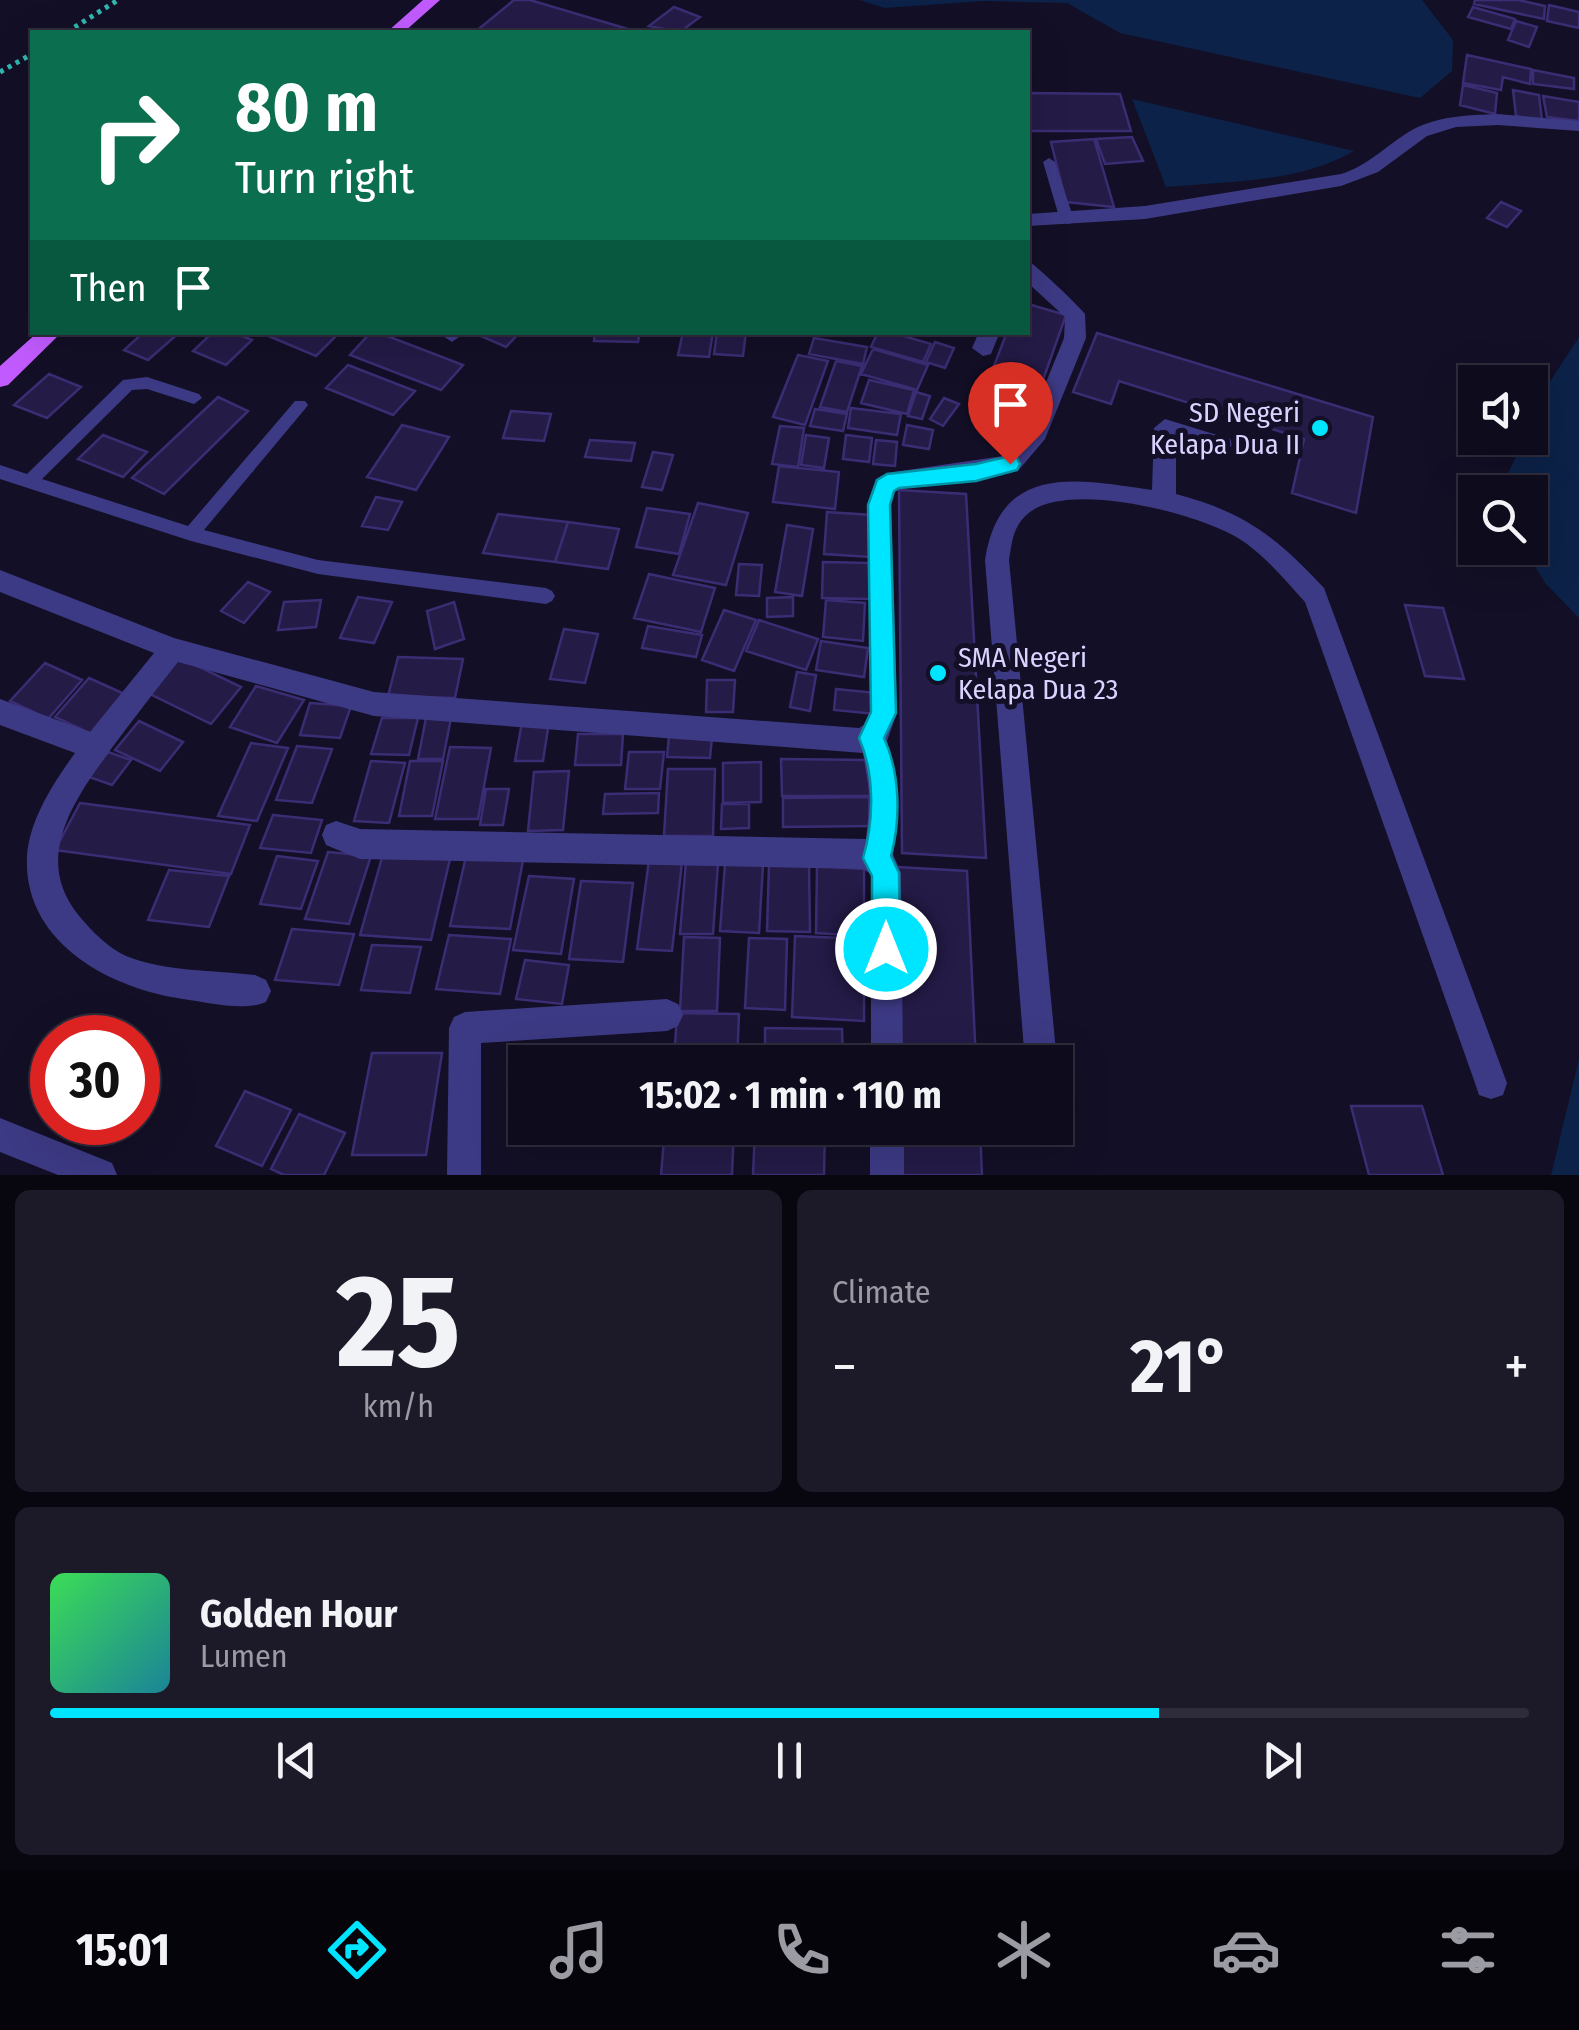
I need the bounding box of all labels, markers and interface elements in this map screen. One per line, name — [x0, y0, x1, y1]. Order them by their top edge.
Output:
text: 80 m — [235, 66, 378, 150]
icon: right — [70, 70, 200, 200]
text: Turn right — [235, 151, 414, 205]
icon: arrive — [166, 260, 221, 315]
text: Then — [70, 265, 146, 311]
pin — [968, 362, 1053, 465]
map controls — [1458, 365, 1548, 565]
button: sound — [1458, 365, 1548, 455]
icon: arrive — [983, 377, 1038, 432]
place label: SD Negeri Kelapa Dua II — [1150, 396, 1300, 461]
marker: SD Negeri Kelapa Dua II — [1309, 417, 1331, 439]
button: search — [1458, 475, 1548, 565]
place label: SMA Negeri Kelapa Dua 23 — [958, 641, 1118, 706]
marker: SMA Negeri Kelapa Dua 23 — [927, 662, 949, 684]
position arrow — [834, 897, 938, 1001]
speed limit sign: 30 — [30, 1015, 160, 1145]
text: 15:02 · 1 min · 110 m — [639, 1072, 942, 1118]
text: 25 — [336, 1244, 461, 1400]
text: Climate — [832, 1273, 931, 1311]
text: 21° — [1130, 1322, 1231, 1412]
text: − — [832, 1334, 857, 1400]
text: + — [1504, 1334, 1529, 1400]
text: km/h — [363, 1387, 434, 1425]
text: Golden Hour — [200, 1591, 398, 1637]
text: Lumen — [200, 1637, 288, 1675]
icon: previous — [269, 1733, 324, 1788]
icon: pause — [762, 1733, 817, 1788]
icon: next — [1255, 1733, 1310, 1788]
icon: directions — [322, 1915, 392, 1985]
icon: music — [544, 1915, 614, 1985]
icon: phone — [767, 1915, 837, 1985]
icon: climate — [989, 1915, 1059, 1985]
icon: car — [1211, 1915, 1281, 1985]
icon: filters — [1433, 1915, 1503, 1985]
text: 15:01 — [76, 1923, 170, 1977]

